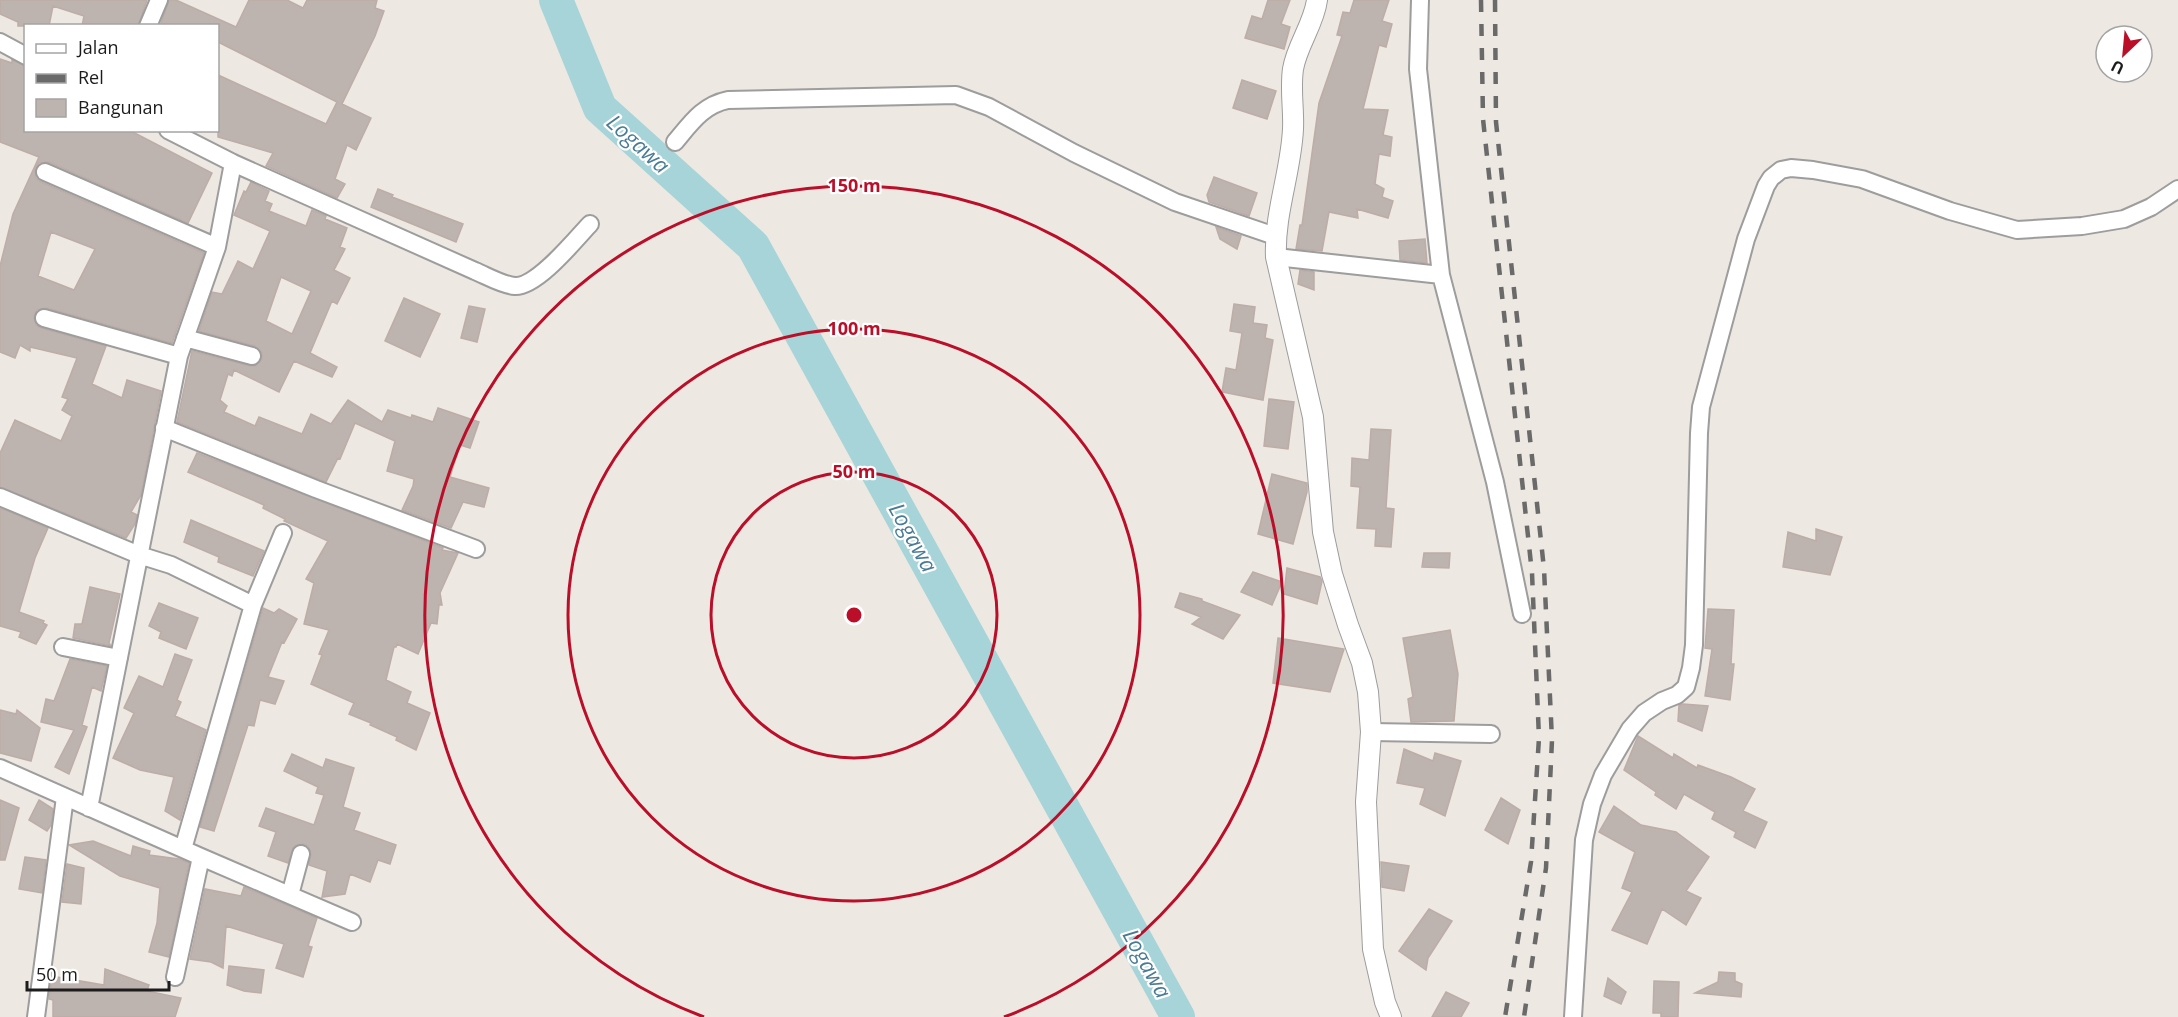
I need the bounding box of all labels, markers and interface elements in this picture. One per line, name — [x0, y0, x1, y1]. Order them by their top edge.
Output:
legend — [24, 24, 219, 132]
north arrow — [2094, 24, 2154, 84]
text: Jalan — [76, 35, 118, 59]
text: U — [2107, 55, 2128, 80]
text: Rel — [78, 65, 104, 89]
text: Bangunan — [78, 95, 164, 119]
water label: Logawa — [601, 107, 677, 179]
text: 150 m — [827, 173, 881, 197]
text: 100 m — [827, 316, 881, 340]
text: 50 m — [833, 459, 875, 483]
water label: Logawa — [883, 497, 945, 577]
centre of rings — [844, 605, 864, 625]
water label: Logawa — [1117, 923, 1179, 1003]
scale bar — [27, 954, 170, 992]
text: 50 m — [36, 962, 78, 986]

